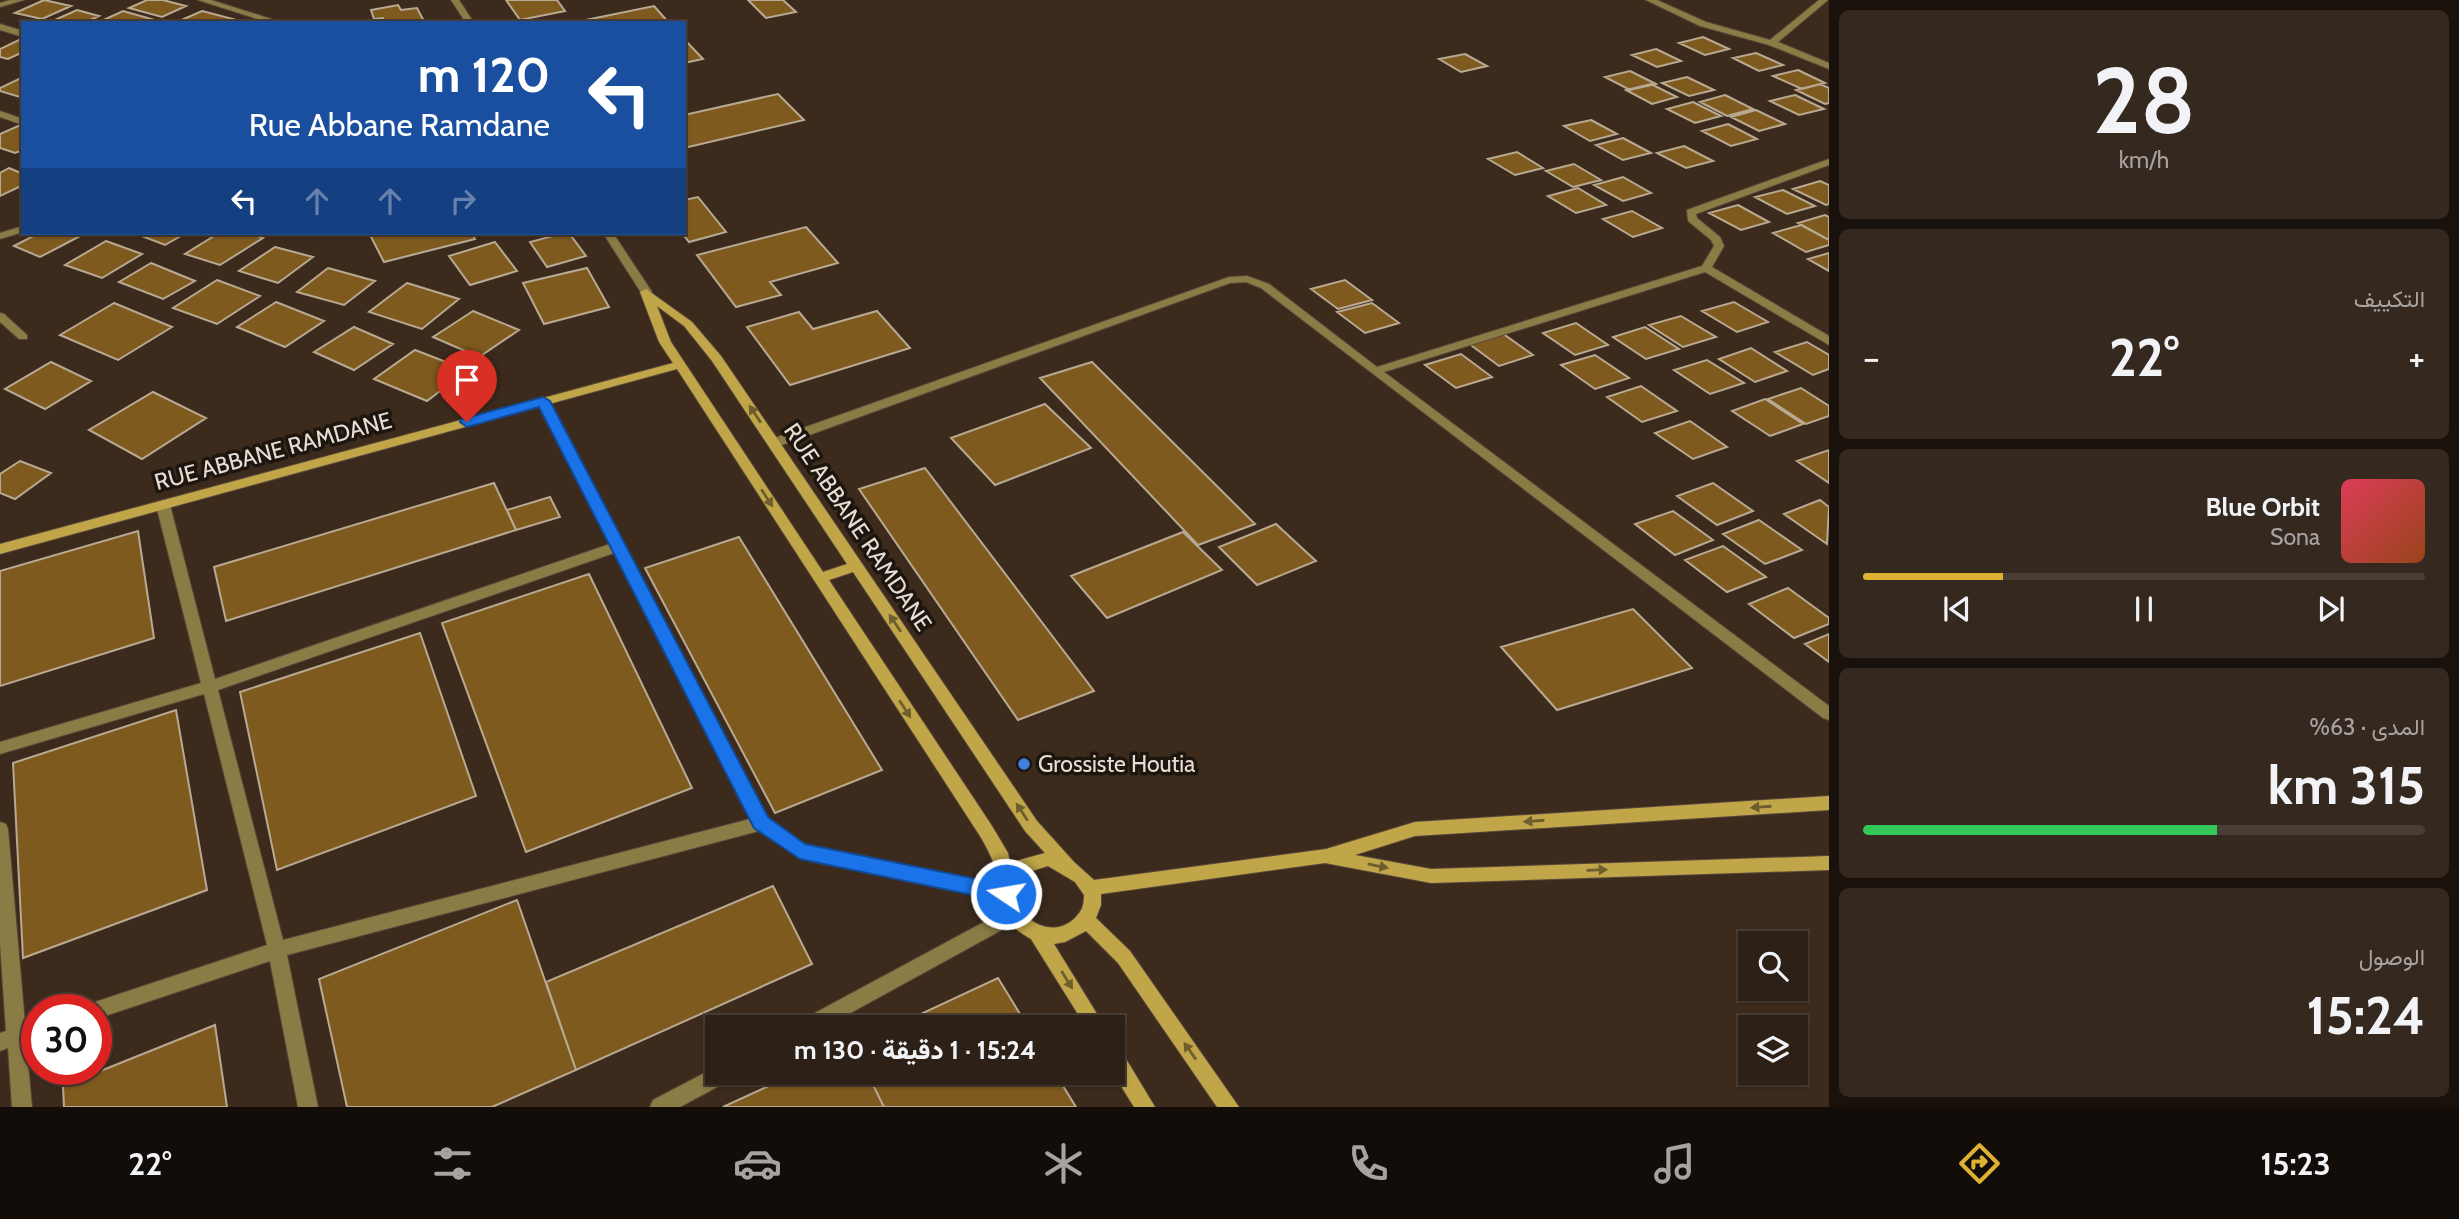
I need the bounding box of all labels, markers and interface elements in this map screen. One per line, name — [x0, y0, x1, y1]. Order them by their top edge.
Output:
text: 120 m — [418, 45, 550, 104]
text: 28 — [2092, 45, 2196, 156]
icon: left — [574, 49, 665, 140]
text: Rue Abbane Ramdane — [249, 105, 550, 144]
text: km/h — [2119, 146, 2169, 174]
icon: left — [225, 182, 263, 220]
icon: ahead — [298, 182, 336, 220]
icon: ahead — [371, 182, 409, 220]
icon: right — [444, 182, 482, 220]
text: التكييف — [2354, 285, 2425, 313]
text: 22° — [2109, 326, 2179, 389]
text: − — [1863, 334, 1880, 381]
text: + — [2408, 334, 2425, 381]
pin — [437, 350, 497, 422]
icon: arrive — [448, 361, 486, 399]
one-way arrow — [748, 404, 761, 424]
street label: RUE ABBANE RAMDANE — [151, 406, 395, 496]
street label: RUE ABBANE RAMDANE — [778, 418, 938, 636]
one-way arrow — [760, 489, 774, 507]
text: Blue Orbit — [2205, 491, 2320, 523]
text: Sona — [2270, 523, 2320, 551]
icon: previous — [1938, 590, 1976, 628]
icon: pause — [2125, 590, 2163, 628]
icon: next — [2312, 590, 2350, 628]
one-way arrow — [889, 614, 902, 633]
one-way arrow — [899, 699, 912, 718]
text: المدى · 63% — [2309, 713, 2425, 741]
place label: Grossiste Houtia — [1038, 750, 1195, 778]
text: 315 km — [2268, 754, 2425, 817]
marker: Grossiste Houtia — [1016, 756, 1032, 772]
one-way arrow — [1750, 802, 1772, 813]
one-way arrow — [1015, 803, 1028, 822]
one-way arrow — [1523, 816, 1545, 827]
position arrow — [969, 857, 1043, 931]
one-way arrow — [1367, 861, 1389, 872]
one-way arrow — [1586, 865, 1608, 876]
map controls — [1738, 931, 1808, 1085]
button: search — [1738, 931, 1808, 1001]
text: الوصول — [2359, 943, 2425, 971]
one-way arrow — [1061, 971, 1073, 990]
text: 15:24 — [2307, 984, 2425, 1047]
speed limit sign: 30 — [21, 994, 112, 1085]
button: layers — [1738, 1015, 1808, 1085]
text: 15:24 · 1 دقيقة · 130 m — [794, 1034, 1036, 1066]
one-way arrow — [1183, 1042, 1197, 1060]
icon: filters — [428, 1139, 477, 1188]
icon: car — [733, 1139, 782, 1188]
icon: climate — [1039, 1139, 1088, 1188]
icon: phone — [1344, 1139, 1393, 1188]
icon: music — [1650, 1139, 1699, 1188]
icon: directions — [1955, 1139, 2004, 1188]
text: 22° — [128, 1144, 171, 1183]
text: 15:23 — [2261, 1144, 2331, 1183]

